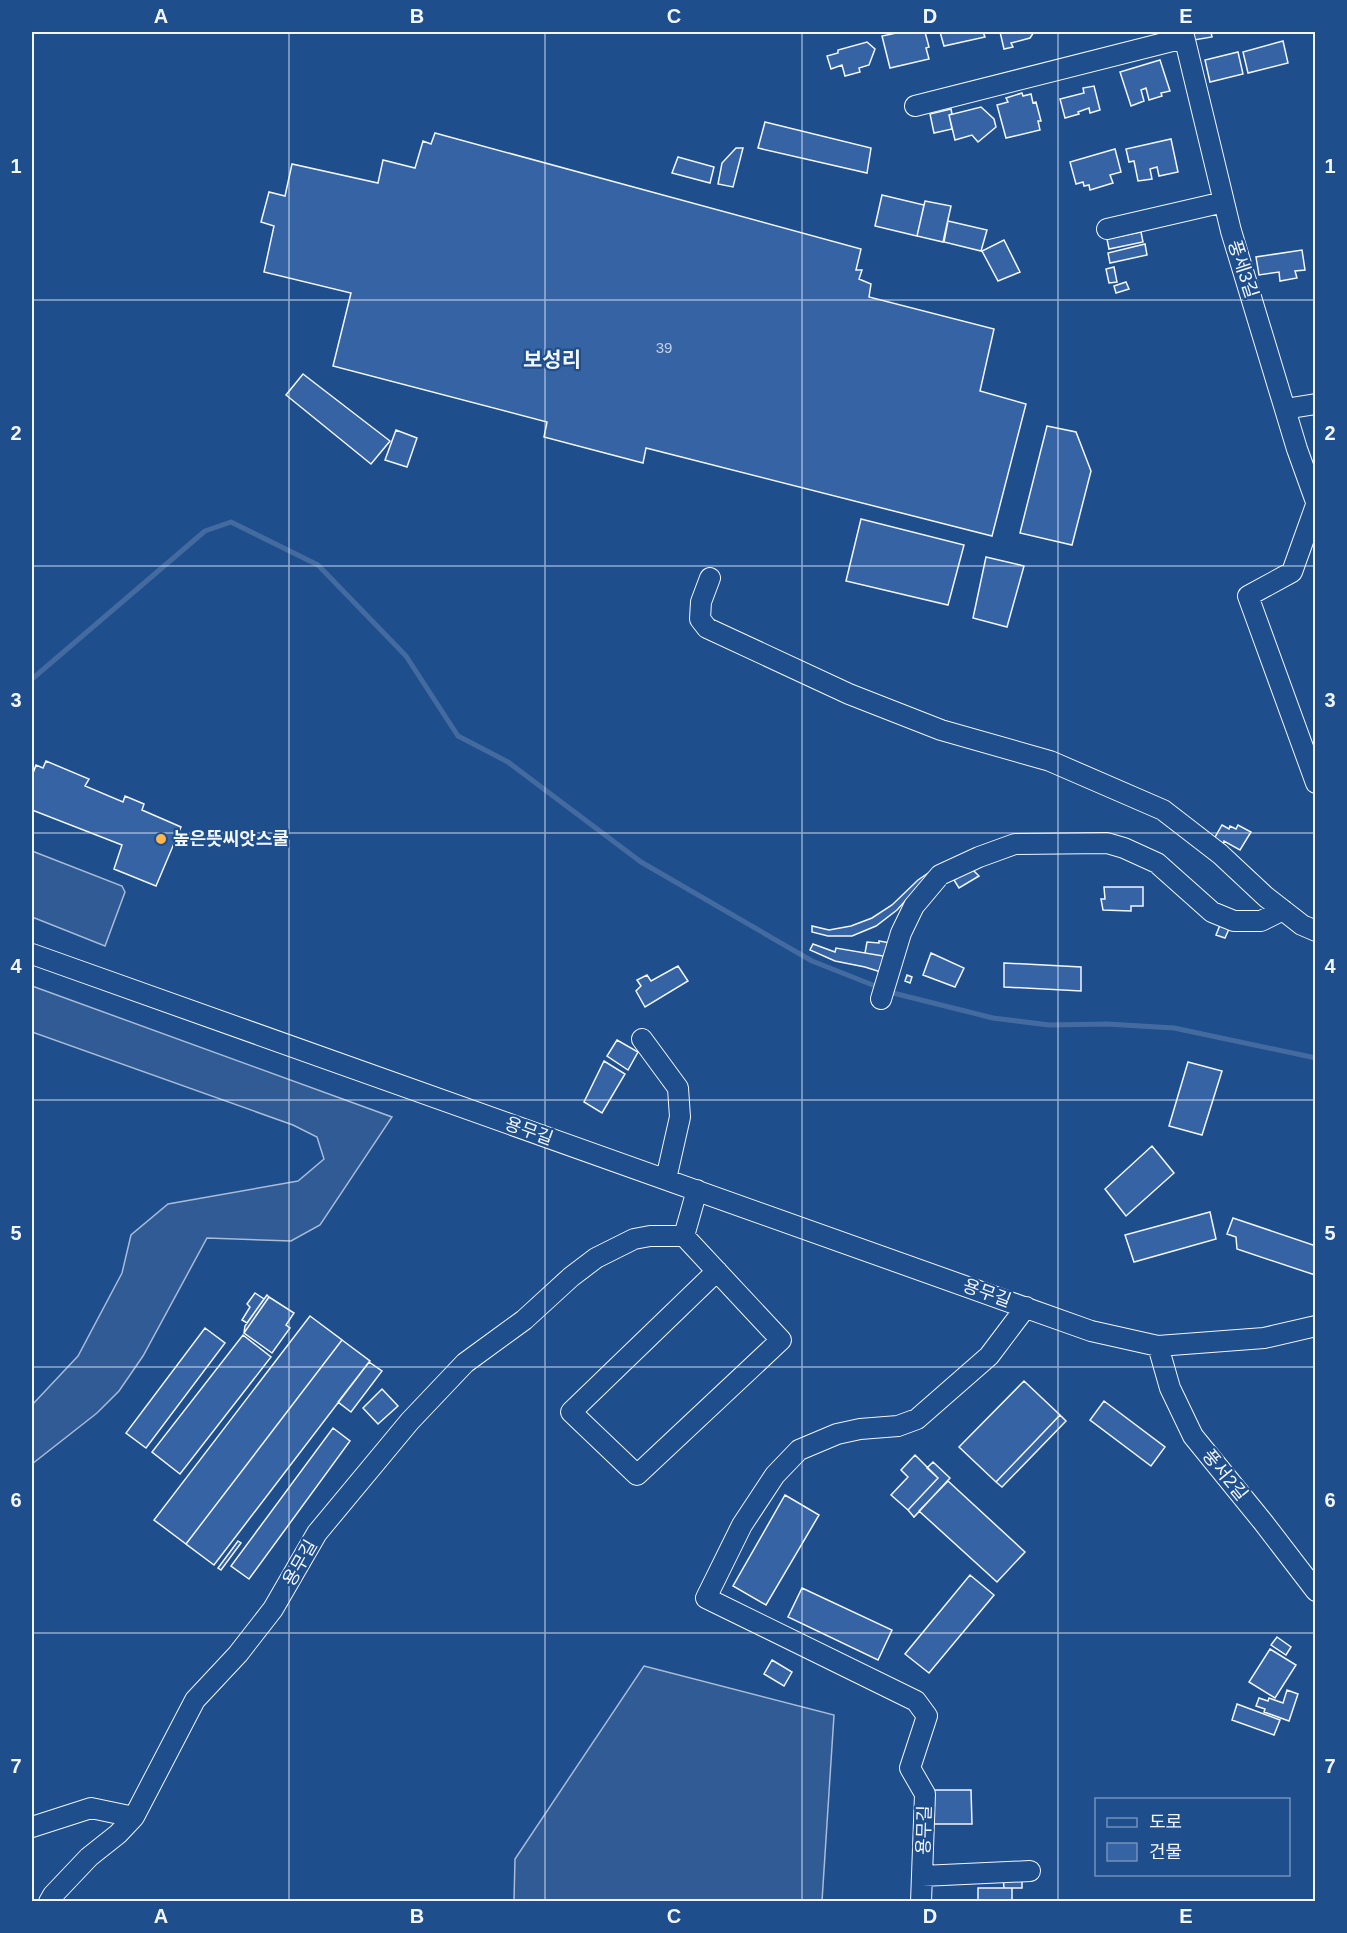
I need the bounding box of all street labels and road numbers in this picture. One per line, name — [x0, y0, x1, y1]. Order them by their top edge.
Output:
street label: 풍세3길 — [1224, 238, 1262, 300]
street label: 용무길 — [502, 1113, 556, 1149]
street label: 용무길 — [960, 1275, 1014, 1311]
street label: 풍서2길 — [1198, 1446, 1252, 1504]
street label: 용무길 — [279, 1536, 321, 1590]
street label: 용무길 — [913, 1805, 935, 1855]

